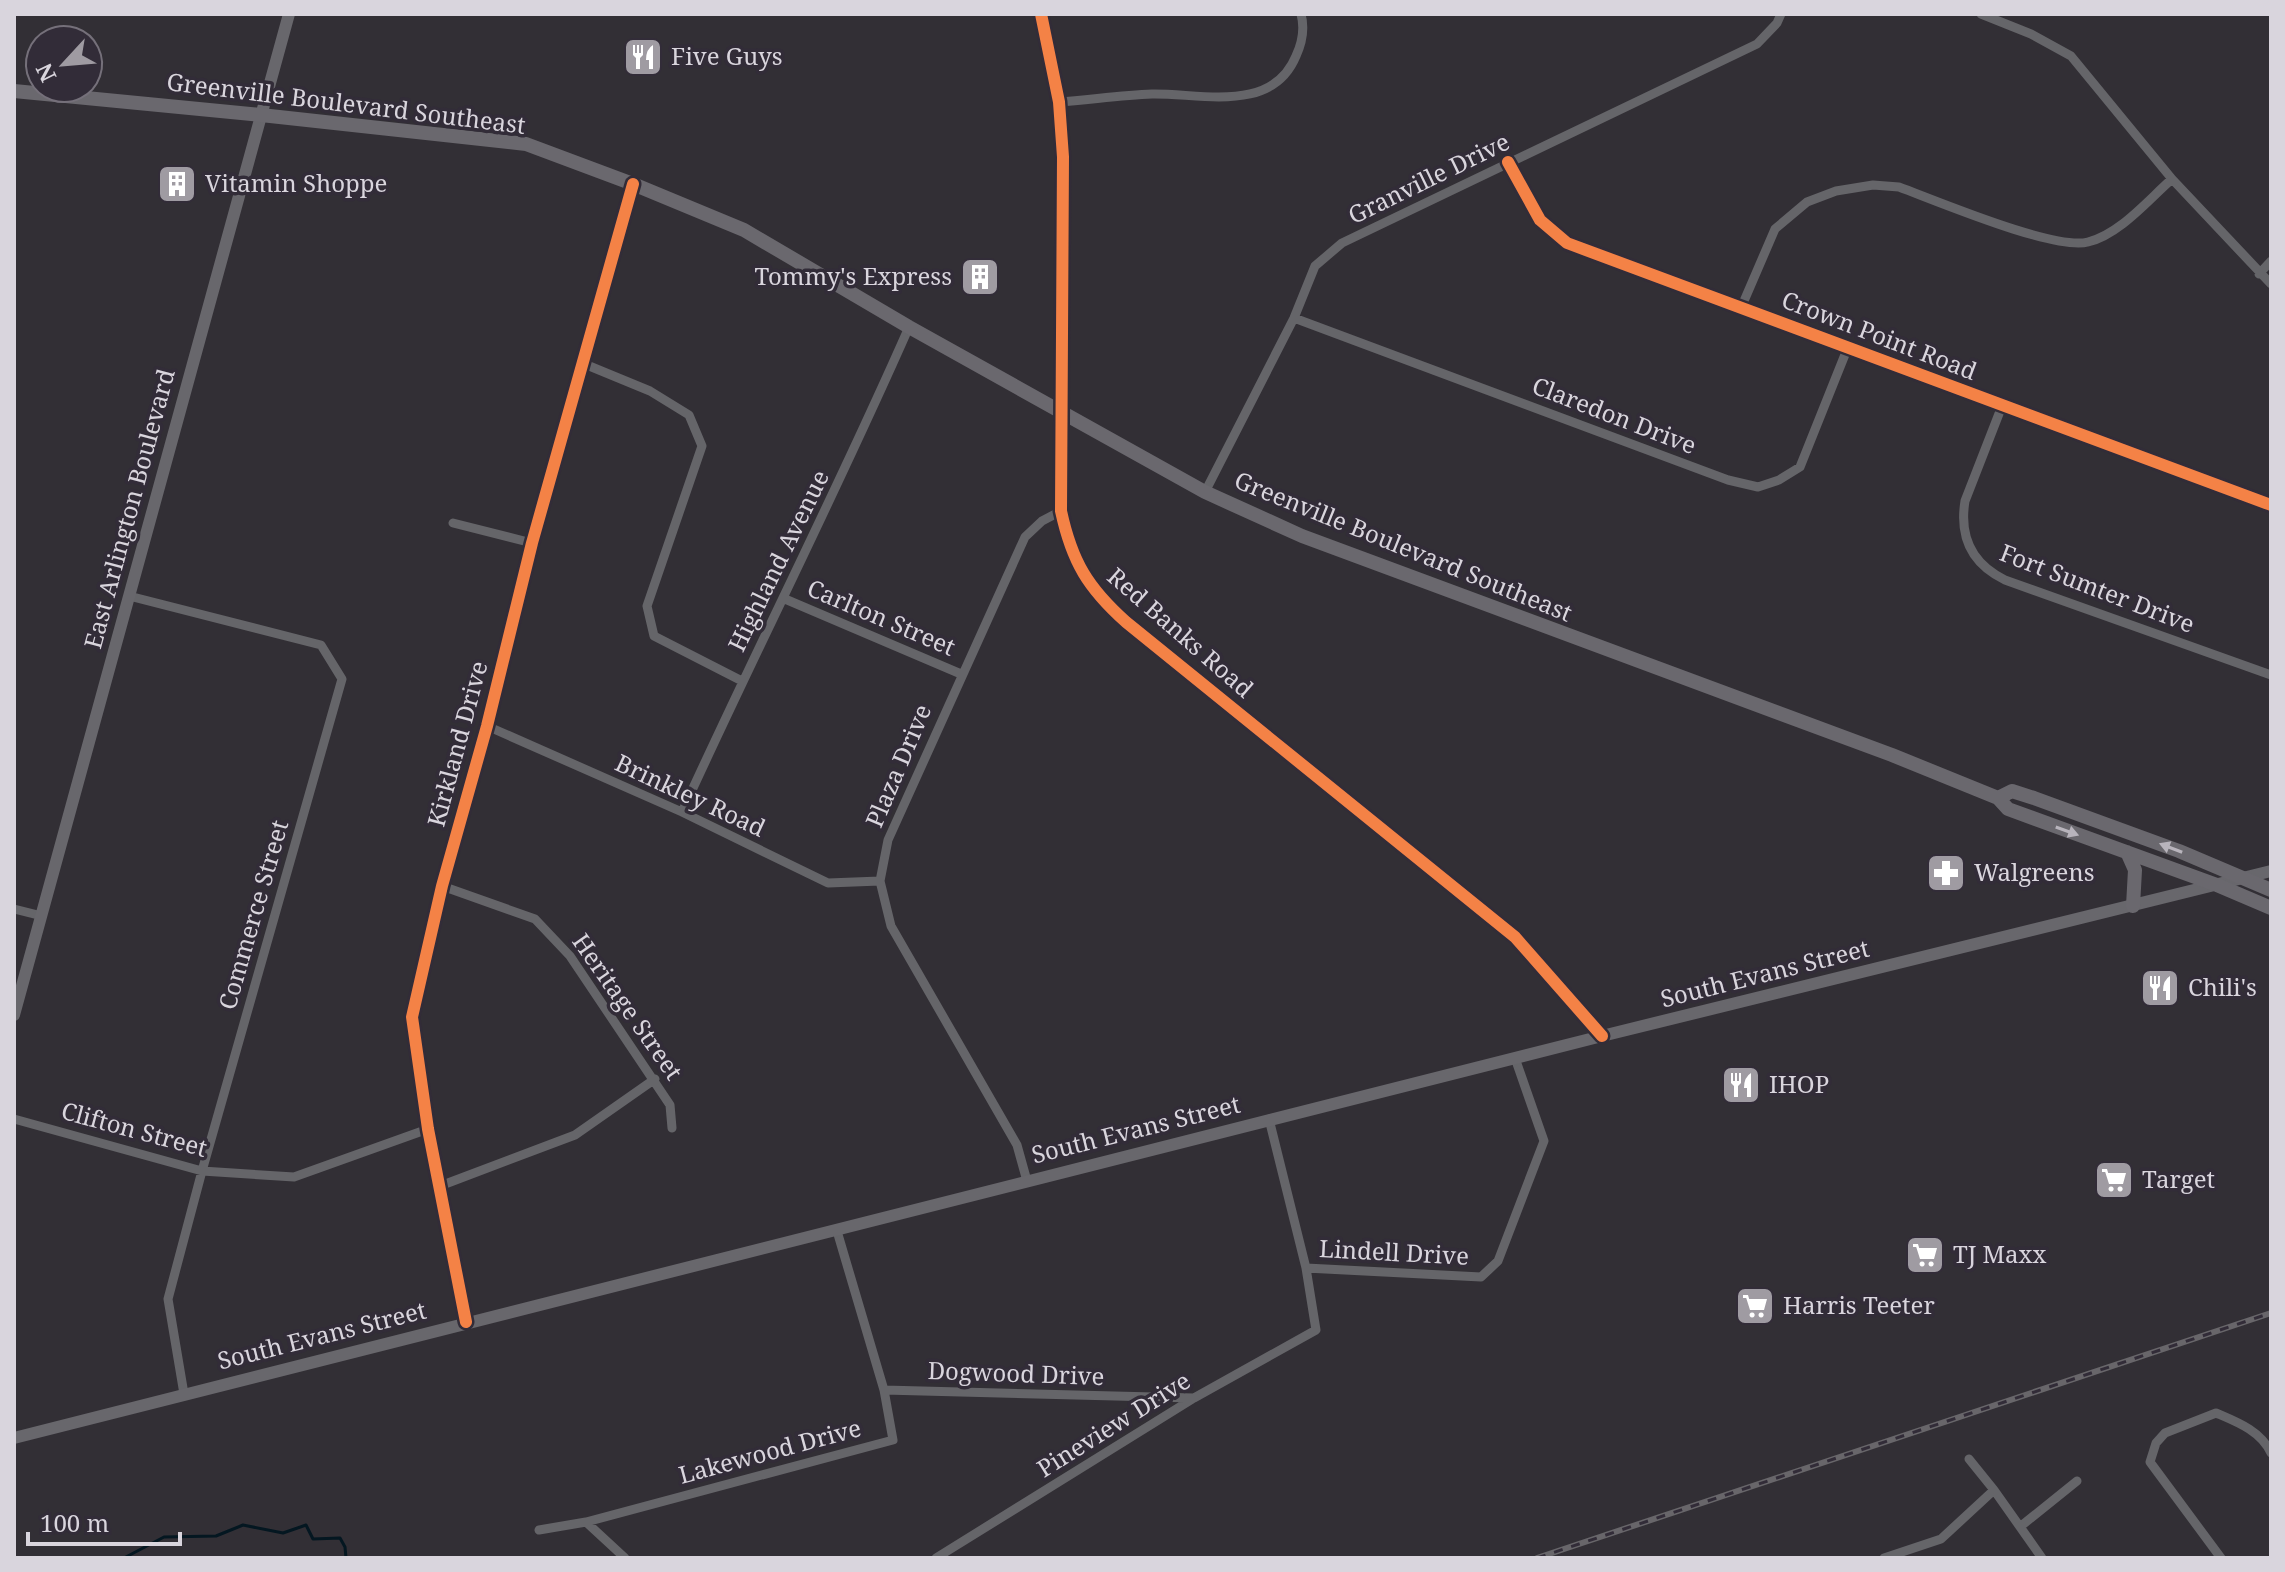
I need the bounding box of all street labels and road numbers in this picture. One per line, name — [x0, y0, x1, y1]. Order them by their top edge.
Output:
street label: Greenville Boulevard Southeast — [165, 64, 528, 141]
street label: Granville Drive — [1342, 124, 1515, 231]
street label: Crown Point Road — [1777, 282, 1982, 387]
street label: East Arlington Boulevard — [75, 365, 182, 652]
street label: Claredon Drive — [1528, 368, 1701, 461]
street label: Greenville Boulevard Southeast — [1230, 463, 1577, 629]
street label: Highland Avenue — [719, 464, 836, 657]
street label: Fort Sumter Drive — [1995, 535, 2200, 640]
street label: Red Banks Road — [1101, 559, 1261, 705]
street label: Carlton Street — [802, 571, 961, 663]
street label: Kirkland Drive — [419, 657, 495, 830]
street label: Plaza Drive — [857, 699, 938, 832]
street label: Brinkley Road — [610, 745, 771, 844]
street label: Commerce Street — [210, 816, 295, 1013]
street label: Heritage Street — [565, 926, 691, 1086]
street label: South Evans Street — [1657, 931, 1872, 1014]
street label: South Evans Street — [1028, 1087, 1243, 1170]
street label: Clifton Street — [58, 1093, 211, 1164]
street label: Lindell Drive — [1318, 1231, 1470, 1272]
street label: South Evans Street — [214, 1293, 429, 1376]
street label: Dogwood Drive — [927, 1353, 1105, 1392]
street label: Pineview Drive — [1030, 1363, 1196, 1484]
street label: Lakewood Drive — [675, 1410, 864, 1491]

